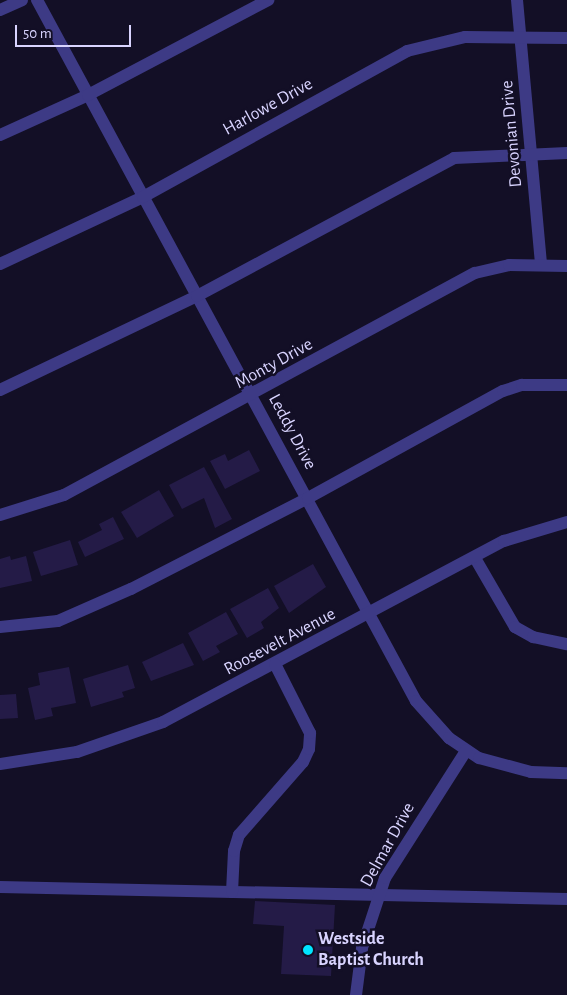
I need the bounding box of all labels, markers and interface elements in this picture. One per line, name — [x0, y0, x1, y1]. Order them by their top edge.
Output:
scale bar — [18, 15, 134, 47]
text: 50 m — [23, 26, 52, 41]
street label: Harlowe Drive — [219, 73, 317, 141]
street label: Devonian Drive — [497, 80, 527, 188]
street label: Monty Drive — [231, 334, 317, 394]
street label: Leddy Drive — [263, 391, 321, 473]
street label: Roosevelt Avenue — [221, 604, 339, 680]
street label: Delmar Drive — [356, 799, 420, 891]
place label: Westside Baptist Church — [318, 929, 424, 972]
marker: Westside Baptist Church — [302, 944, 314, 956]

